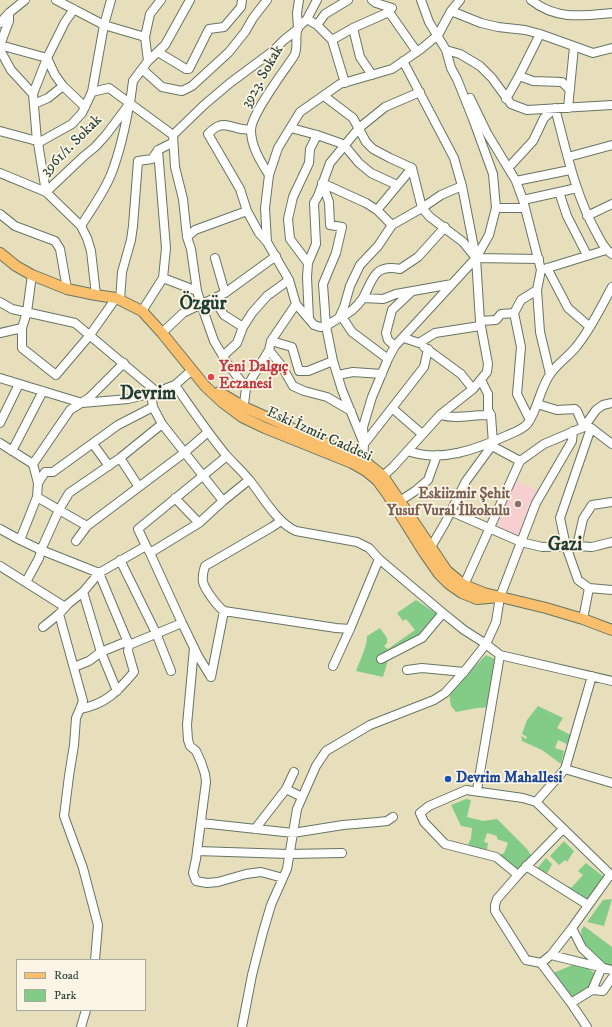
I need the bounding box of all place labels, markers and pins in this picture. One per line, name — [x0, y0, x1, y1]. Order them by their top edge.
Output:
place label: Yeni Dalgıç Eczanesi — [219, 359, 288, 394]
marker: Yeni Dalgıç Eczanesi — [206, 372, 216, 382]
place label: Eskiizmir Şehit Yusuf Vural İlkokulu — [387, 486, 510, 521]
marker: Eskiizmir Şehit Yusuf Vural İlkokulu — [513, 499, 523, 509]
place label: Devrim Mahallesi — [456, 770, 562, 788]
marker: Devrim Mahallesi — [443, 774, 453, 784]

